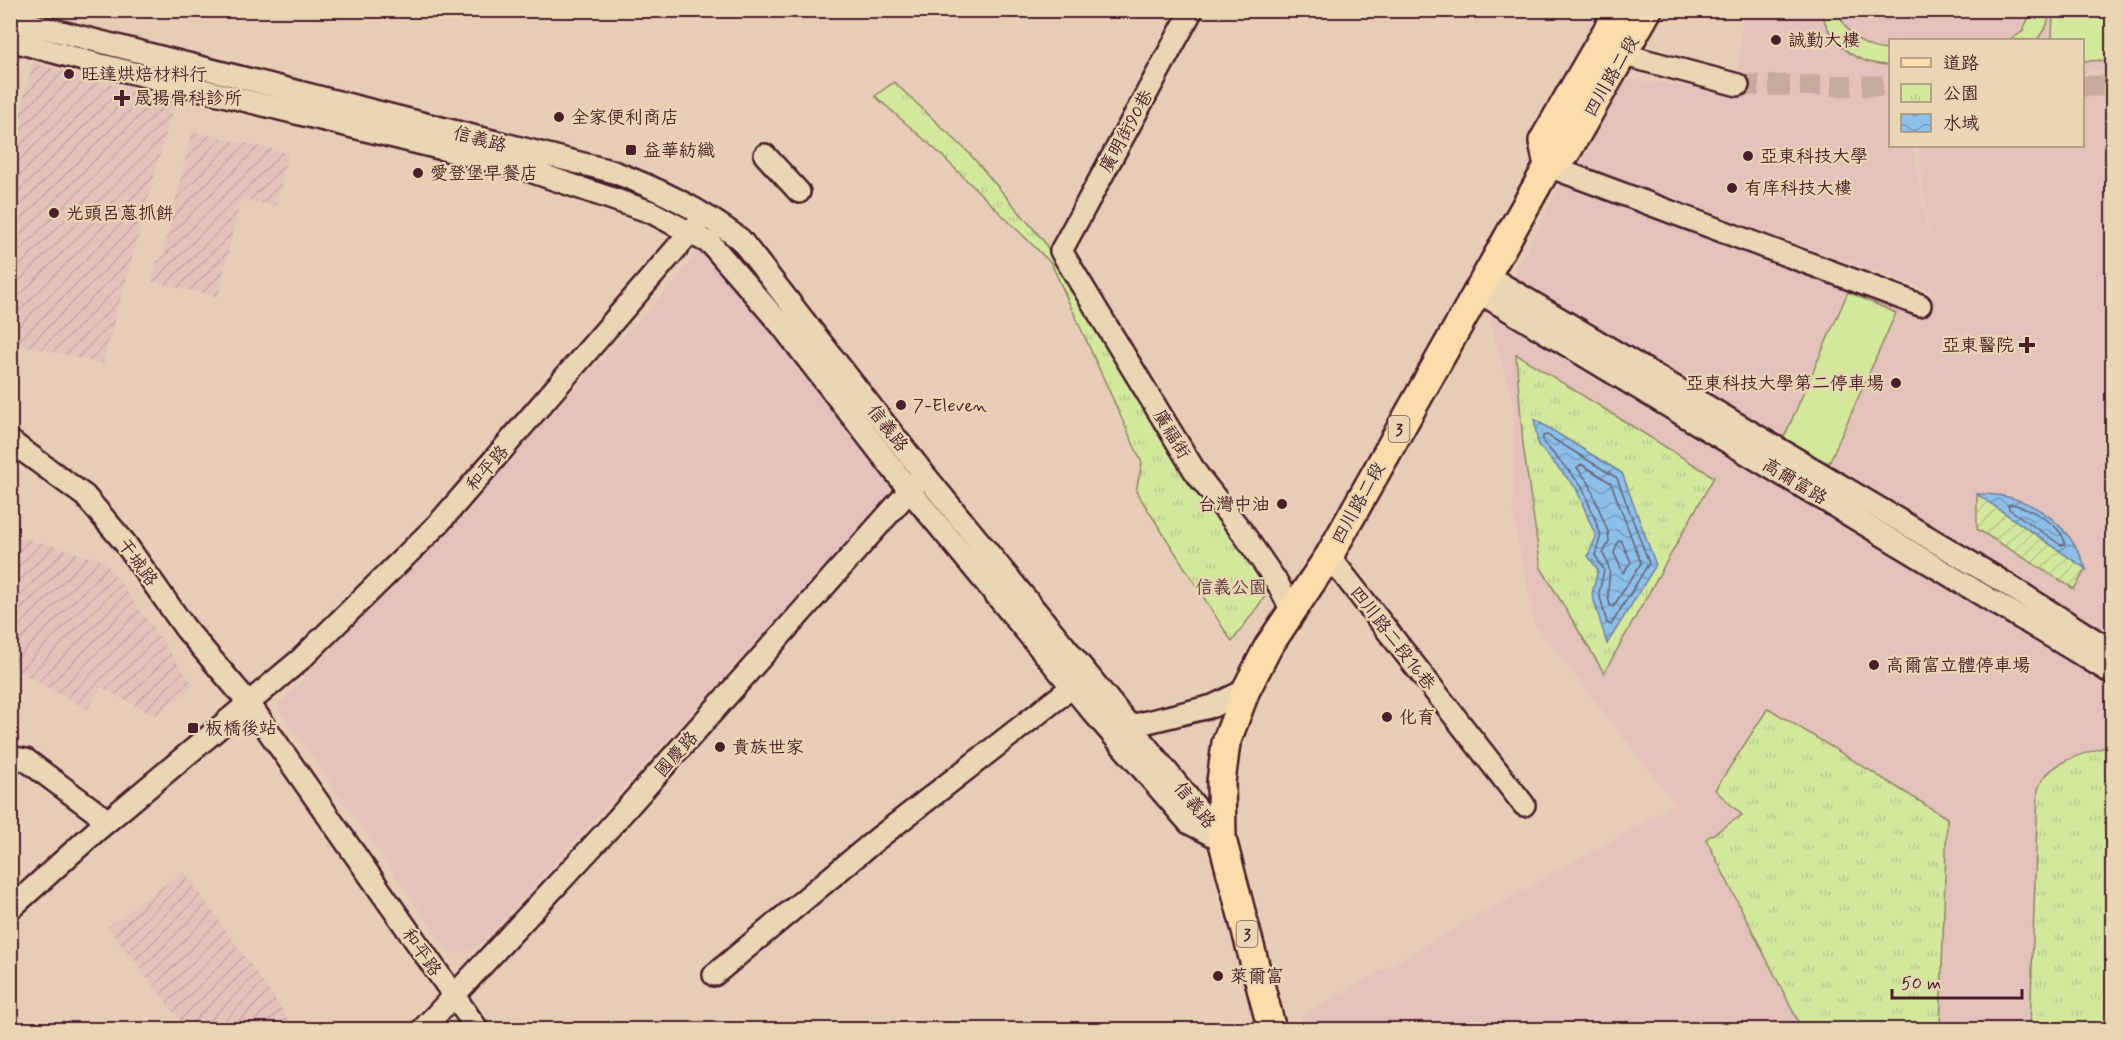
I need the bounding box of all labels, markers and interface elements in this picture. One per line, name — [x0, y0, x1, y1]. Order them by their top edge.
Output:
place label: 誠勤大樓 — [1788, 29, 1860, 53]
street label: 四川路二段 — [1579, 32, 1645, 121]
marker: 誠勤大樓 — [1769, 33, 1783, 47]
legend — [1889, 39, 2084, 147]
text: 道路 — [1943, 52, 1979, 76]
place label: 旺達烘焙材料行 — [81, 63, 207, 87]
marker: 旺達烘焙材料行 — [62, 67, 76, 81]
text: 公園 — [1943, 82, 1979, 106]
street label: 廣明街90巷 — [1094, 86, 1159, 177]
place label: 晟揚骨科診所 — [134, 87, 242, 111]
marker: 晟揚骨科診所 — [115, 91, 129, 105]
place label: 全家便利商店 — [571, 106, 679, 130]
marker: 全家便利商店 — [552, 110, 566, 124]
text: 水域 — [1943, 112, 1979, 136]
street label: 信義路 — [451, 121, 509, 159]
place label: 益華紡織 — [643, 139, 715, 163]
marker: 益華紡織 — [624, 143, 638, 157]
place label: 亞東科技大學 — [1760, 145, 1868, 169]
marker: 亞東科技大學 — [1741, 149, 1755, 163]
place label: 愛登堡早餐店 — [430, 162, 538, 186]
marker: 愛登堡早餐店 — [411, 166, 425, 180]
place label: 有庠科技大樓 — [1744, 177, 1852, 201]
marker: 有庠科技大樓 — [1725, 181, 1739, 195]
place label: 光頭呂蔥抓餅 — [66, 202, 174, 226]
marker: 光頭呂蔥抓餅 — [47, 206, 61, 220]
place label: 亞東醫院 — [1942, 334, 2014, 358]
marker: 亞東醫院 — [2018, 336, 2036, 354]
place label: 亞東科技大學第二停車場 — [1686, 372, 1884, 396]
marker: 亞東科技大學第二停車場 — [1889, 376, 1903, 390]
place label: 7-Eleven — [913, 394, 987, 418]
marker: 7-Eleven — [894, 398, 908, 412]
street label: 信義路 — [861, 400, 913, 457]
street label: 廣福街 — [1147, 405, 1195, 464]
road number: 3 — [1388, 416, 1410, 442]
street label: 和平路 — [461, 440, 515, 497]
street label: 高爾富路 — [1757, 453, 1832, 511]
street label: 四川路二段 — [1327, 458, 1391, 549]
place label: 台灣中油 — [1198, 493, 1270, 517]
marker: 台灣中油 — [1275, 497, 1289, 511]
street label: 干城路 — [112, 534, 163, 591]
park label: 信義公園 — [1195, 576, 1267, 600]
street label: 四川路二段16巷 — [1344, 582, 1440, 696]
place label: 高爾富立體停車場 — [1886, 654, 2030, 678]
marker: 高爾富立體停車場 — [1867, 658, 1881, 672]
place label: 化育 — [1399, 706, 1435, 730]
marker: 化育 — [1380, 710, 1394, 724]
place label: 板橋後站 — [205, 717, 277, 741]
marker: 板橋後站 — [186, 721, 200, 735]
street label: 國慶路 — [650, 727, 704, 783]
place label: 貴族世家 — [732, 736, 804, 760]
marker: 貴族世家 — [713, 740, 727, 754]
street label: 信義路 — [1168, 777, 1221, 834]
road number: 3 — [1236, 921, 1258, 947]
street label: 和平路 — [396, 924, 446, 982]
scale bar — [1892, 962, 2022, 1000]
place label: 萊爾富 — [1230, 965, 1284, 989]
marker: 萊爾富 — [1211, 969, 1225, 983]
text: 50 m — [1901, 972, 1941, 996]

